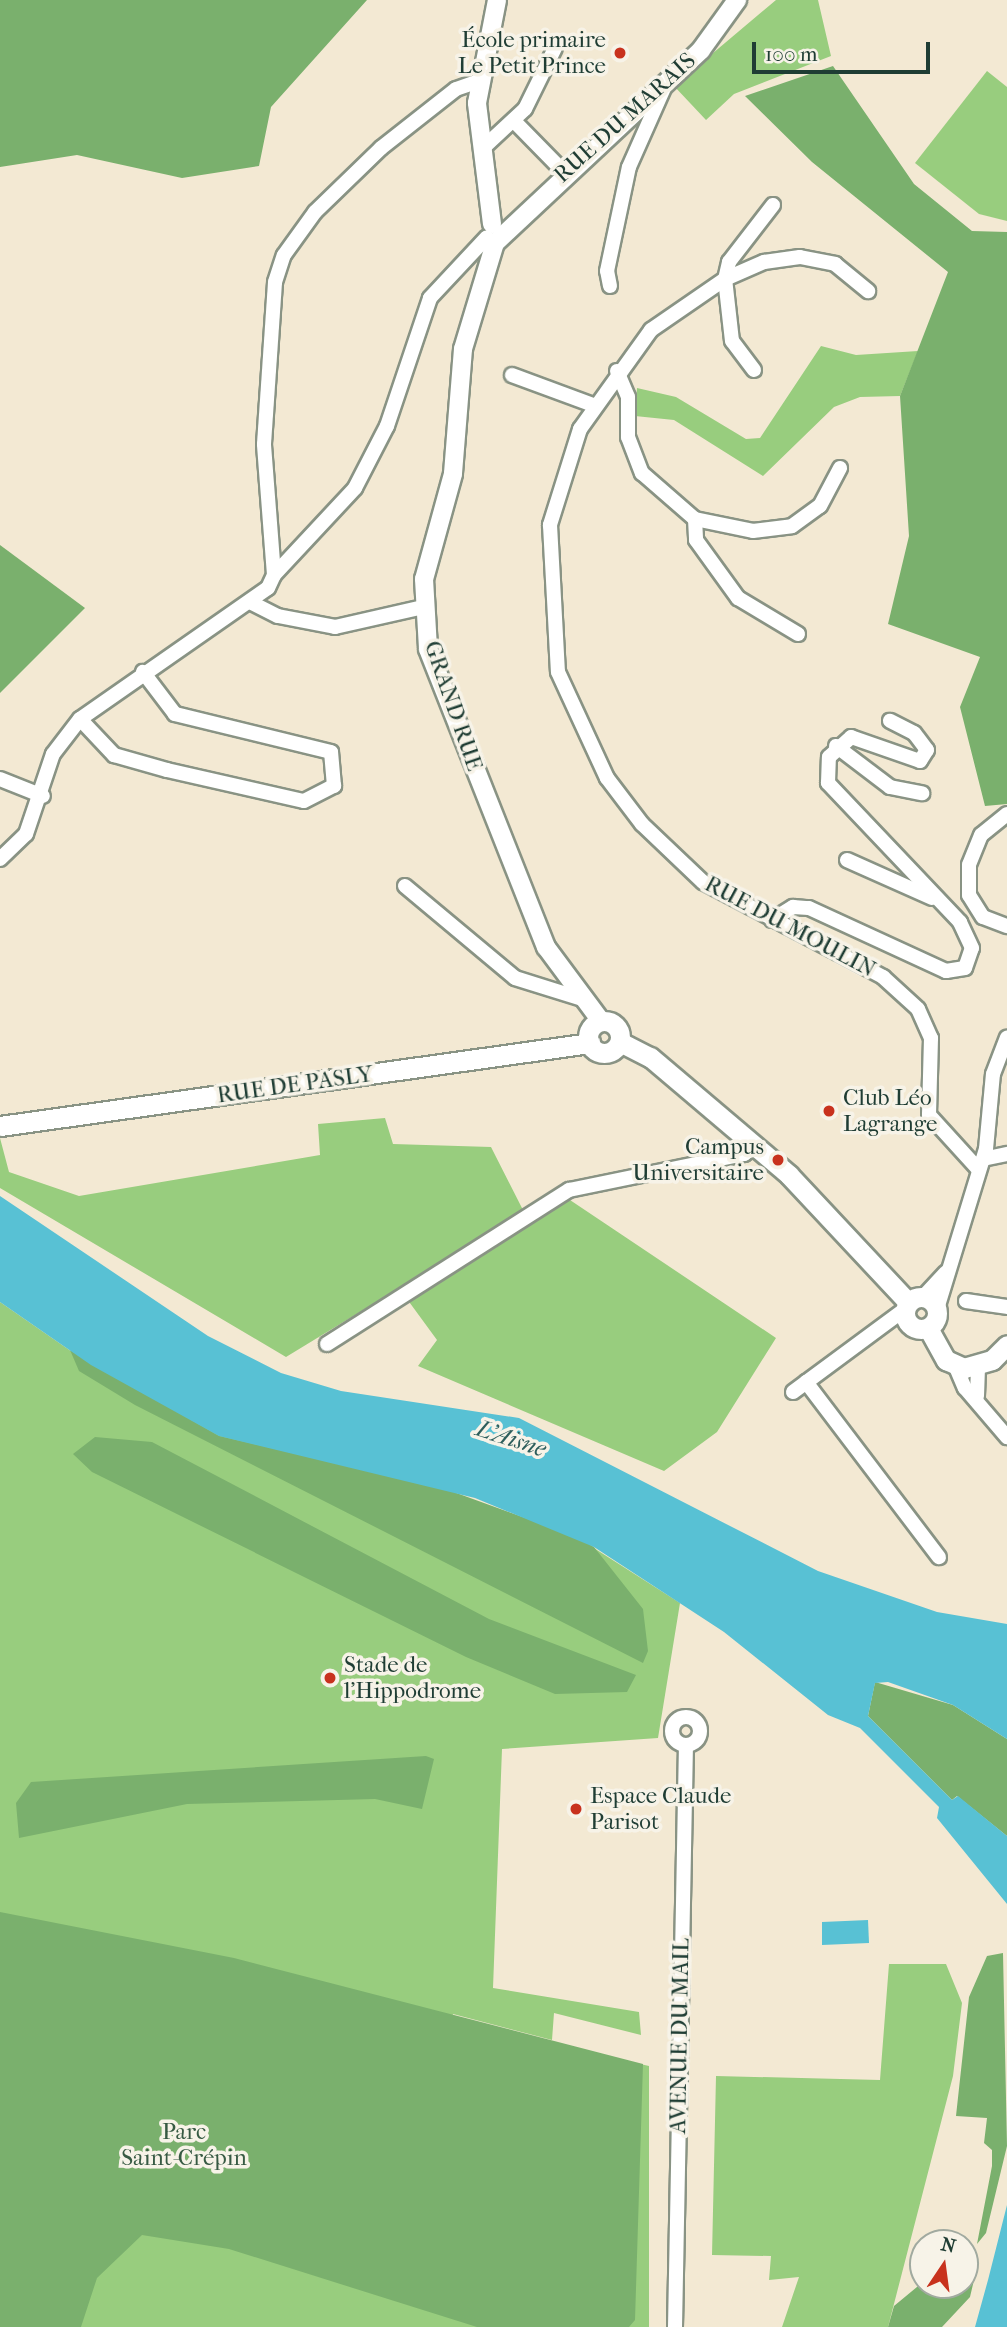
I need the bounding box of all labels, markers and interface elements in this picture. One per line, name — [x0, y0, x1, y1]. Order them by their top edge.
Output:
place label: École primaire Le Petit Prince — [458, 26, 606, 80]
scale bar — [755, 28, 934, 72]
text: 100 m — [765, 42, 818, 66]
marker: École primaire Le Petit Prince — [612, 45, 628, 61]
street label: RUE DU MARAIS — [548, 47, 702, 189]
street label: GRAND RUE — [418, 637, 488, 775]
street label: RUE DU MOULIN — [700, 870, 880, 984]
street label: RUE DE PASLY — [215, 1060, 375, 1110]
place label: Club Léo Lagrange — [843, 1084, 937, 1138]
marker: Club Léo Lagrange — [821, 1103, 837, 1119]
place label: Campus Universitaire — [632, 1133, 764, 1187]
marker: Campus Universitaire — [770, 1152, 786, 1168]
water label: L'Aisne — [473, 1414, 549, 1464]
place label: Stade de l'Hippodrome — [344, 1651, 481, 1705]
marker: Stade de l'Hippodrome — [322, 1670, 338, 1686]
place label: Espace Claude Parisot — [590, 1782, 731, 1836]
marker: Espace Claude Parisot — [568, 1801, 584, 1817]
street label: AVENUE DU MAIL — [664, 1938, 696, 2134]
park label: Parc Saint-Crépin — [121, 2118, 247, 2172]
north arrow — [909, 2229, 979, 2299]
text: N — [939, 2233, 958, 2258]

